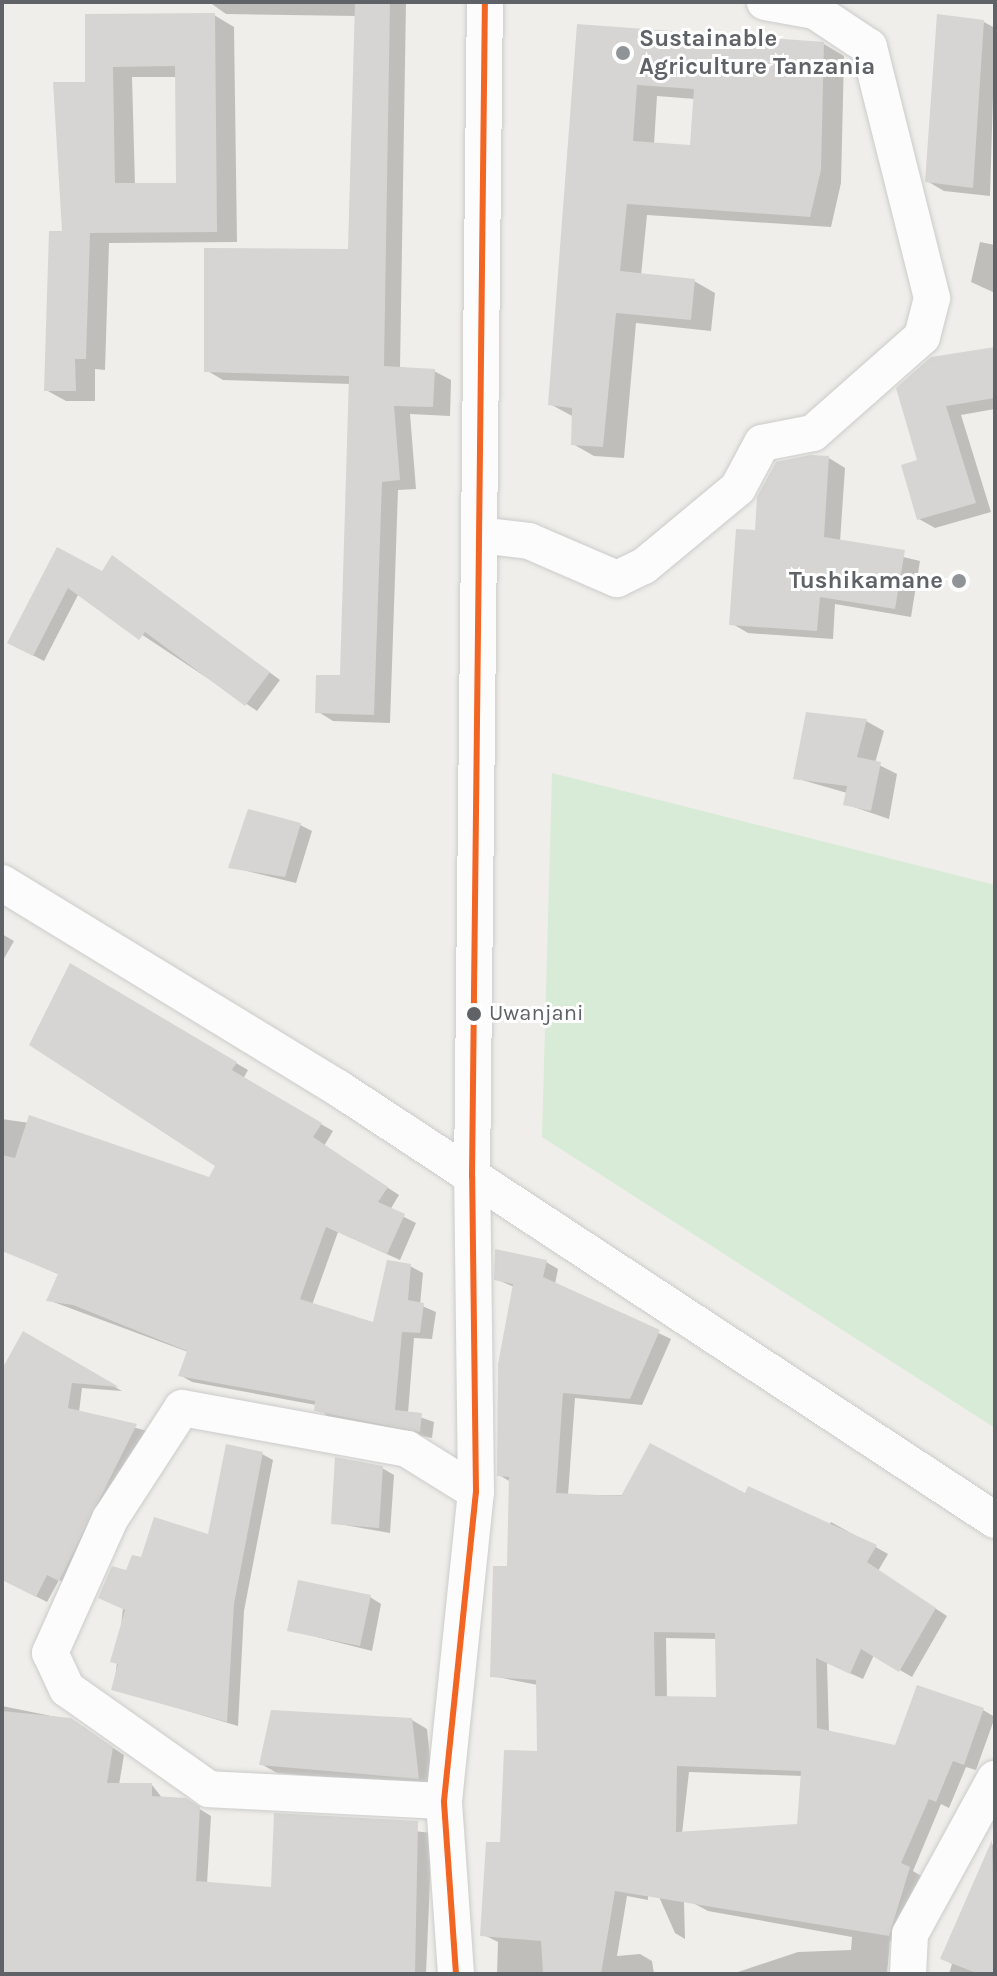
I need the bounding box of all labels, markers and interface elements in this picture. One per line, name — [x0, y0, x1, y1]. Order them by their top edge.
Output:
place label: Sustainable Agriculture Tanzania — [639, 25, 875, 81]
marker: Sustainable Agriculture Tanzania — [614, 44, 632, 62]
place label: Tushikamane — [789, 567, 943, 595]
marker: Tushikamane — [950, 572, 968, 590]
place label: Uwanjani — [489, 1001, 584, 1027]
marker: Uwanjani — [466, 1006, 482, 1022]

